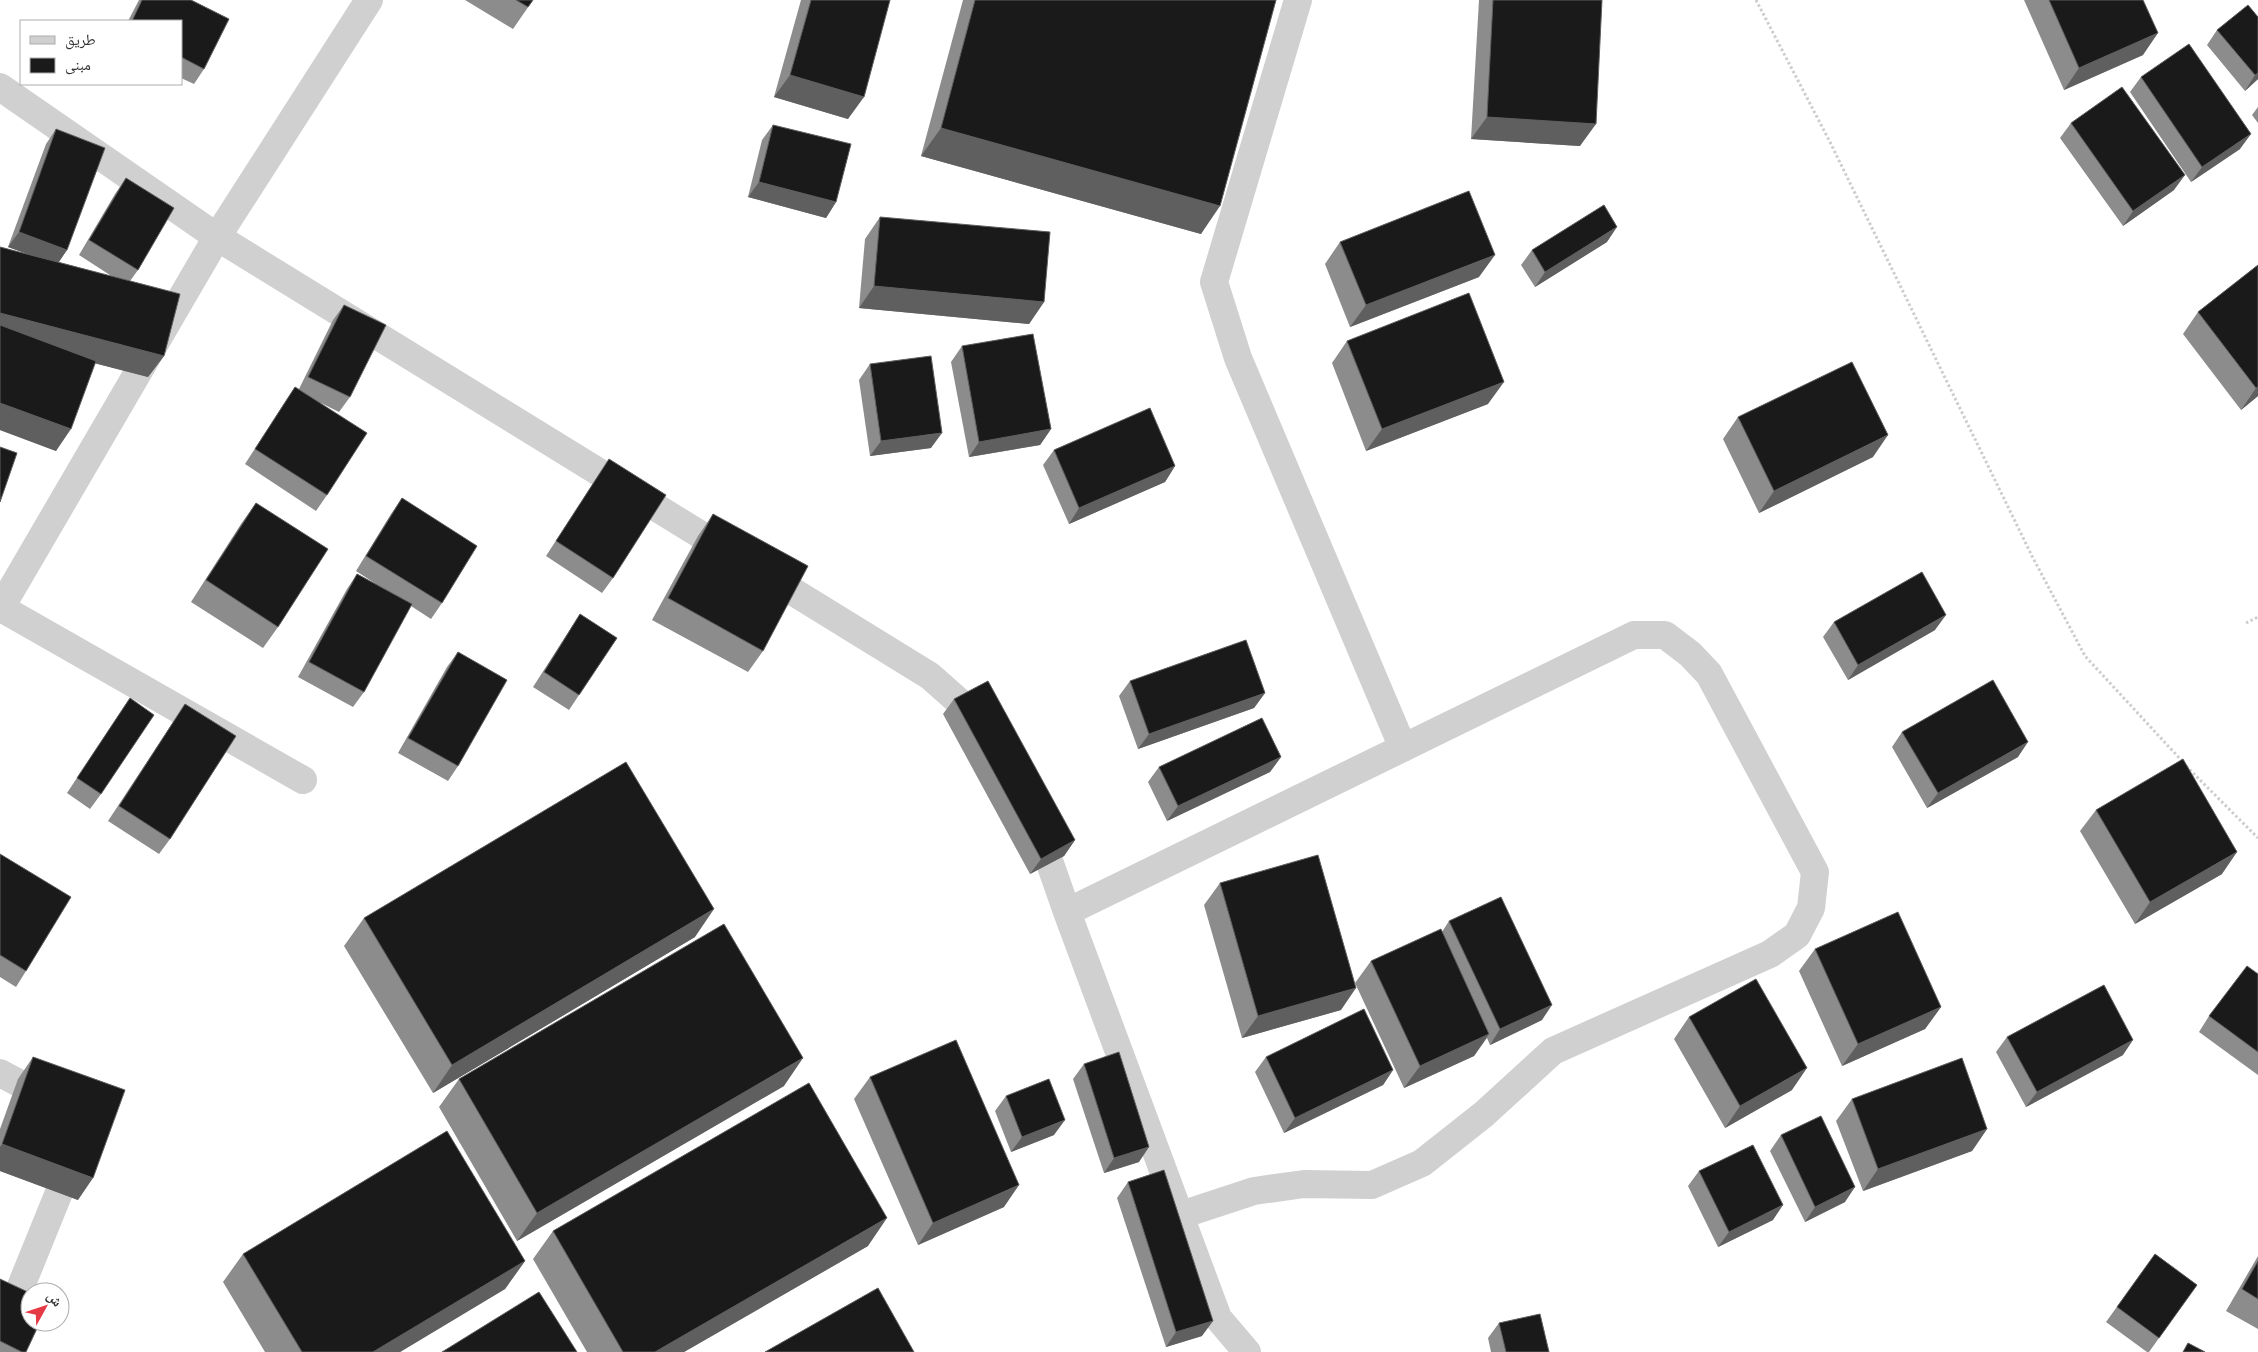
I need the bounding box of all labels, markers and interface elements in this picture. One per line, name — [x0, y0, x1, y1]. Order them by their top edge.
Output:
legend — [20, 20, 182, 85]
text: طريق — [65, 30, 96, 50]
text: مبنى — [65, 55, 91, 75]
north arrow — [20, 1282, 70, 1332]
text: ش — [43, 1287, 67, 1310]

